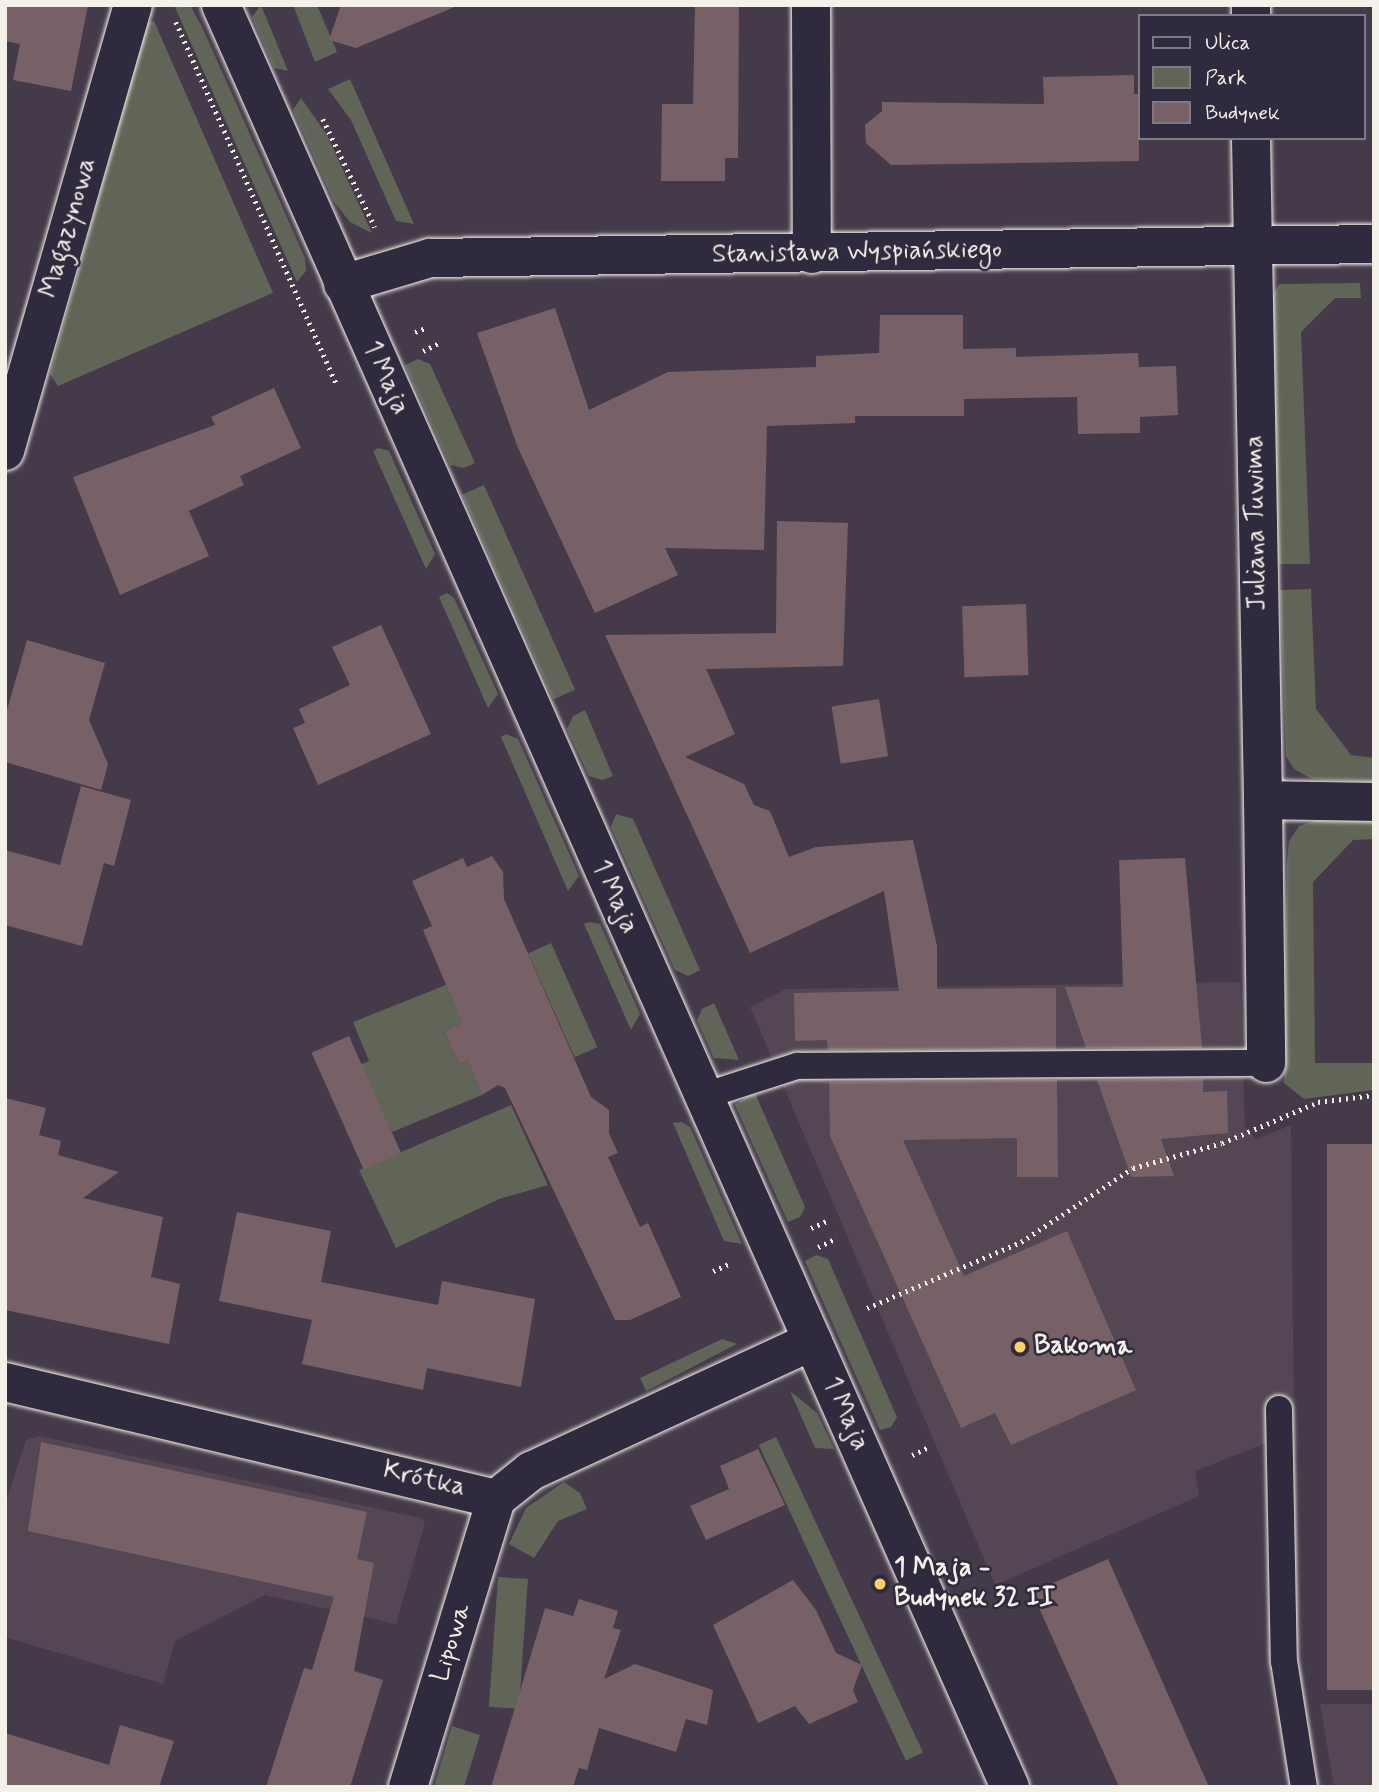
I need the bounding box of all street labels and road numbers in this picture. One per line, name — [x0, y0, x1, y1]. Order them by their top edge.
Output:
street label: Magazynowa — [34, 154, 104, 302]
street label: Stanisława Wyspiańskiego — [711, 235, 1003, 271]
street label: 1 Maja — [355, 336, 415, 420]
street label: Juliana Tuwima — [1240, 434, 1274, 612]
street label: 1 Maja — [584, 855, 644, 939]
street label: 1 Maja — [815, 1372, 875, 1456]
street label: Krótka — [380, 1455, 468, 1505]
street label: Lipowa — [425, 1600, 479, 1686]

